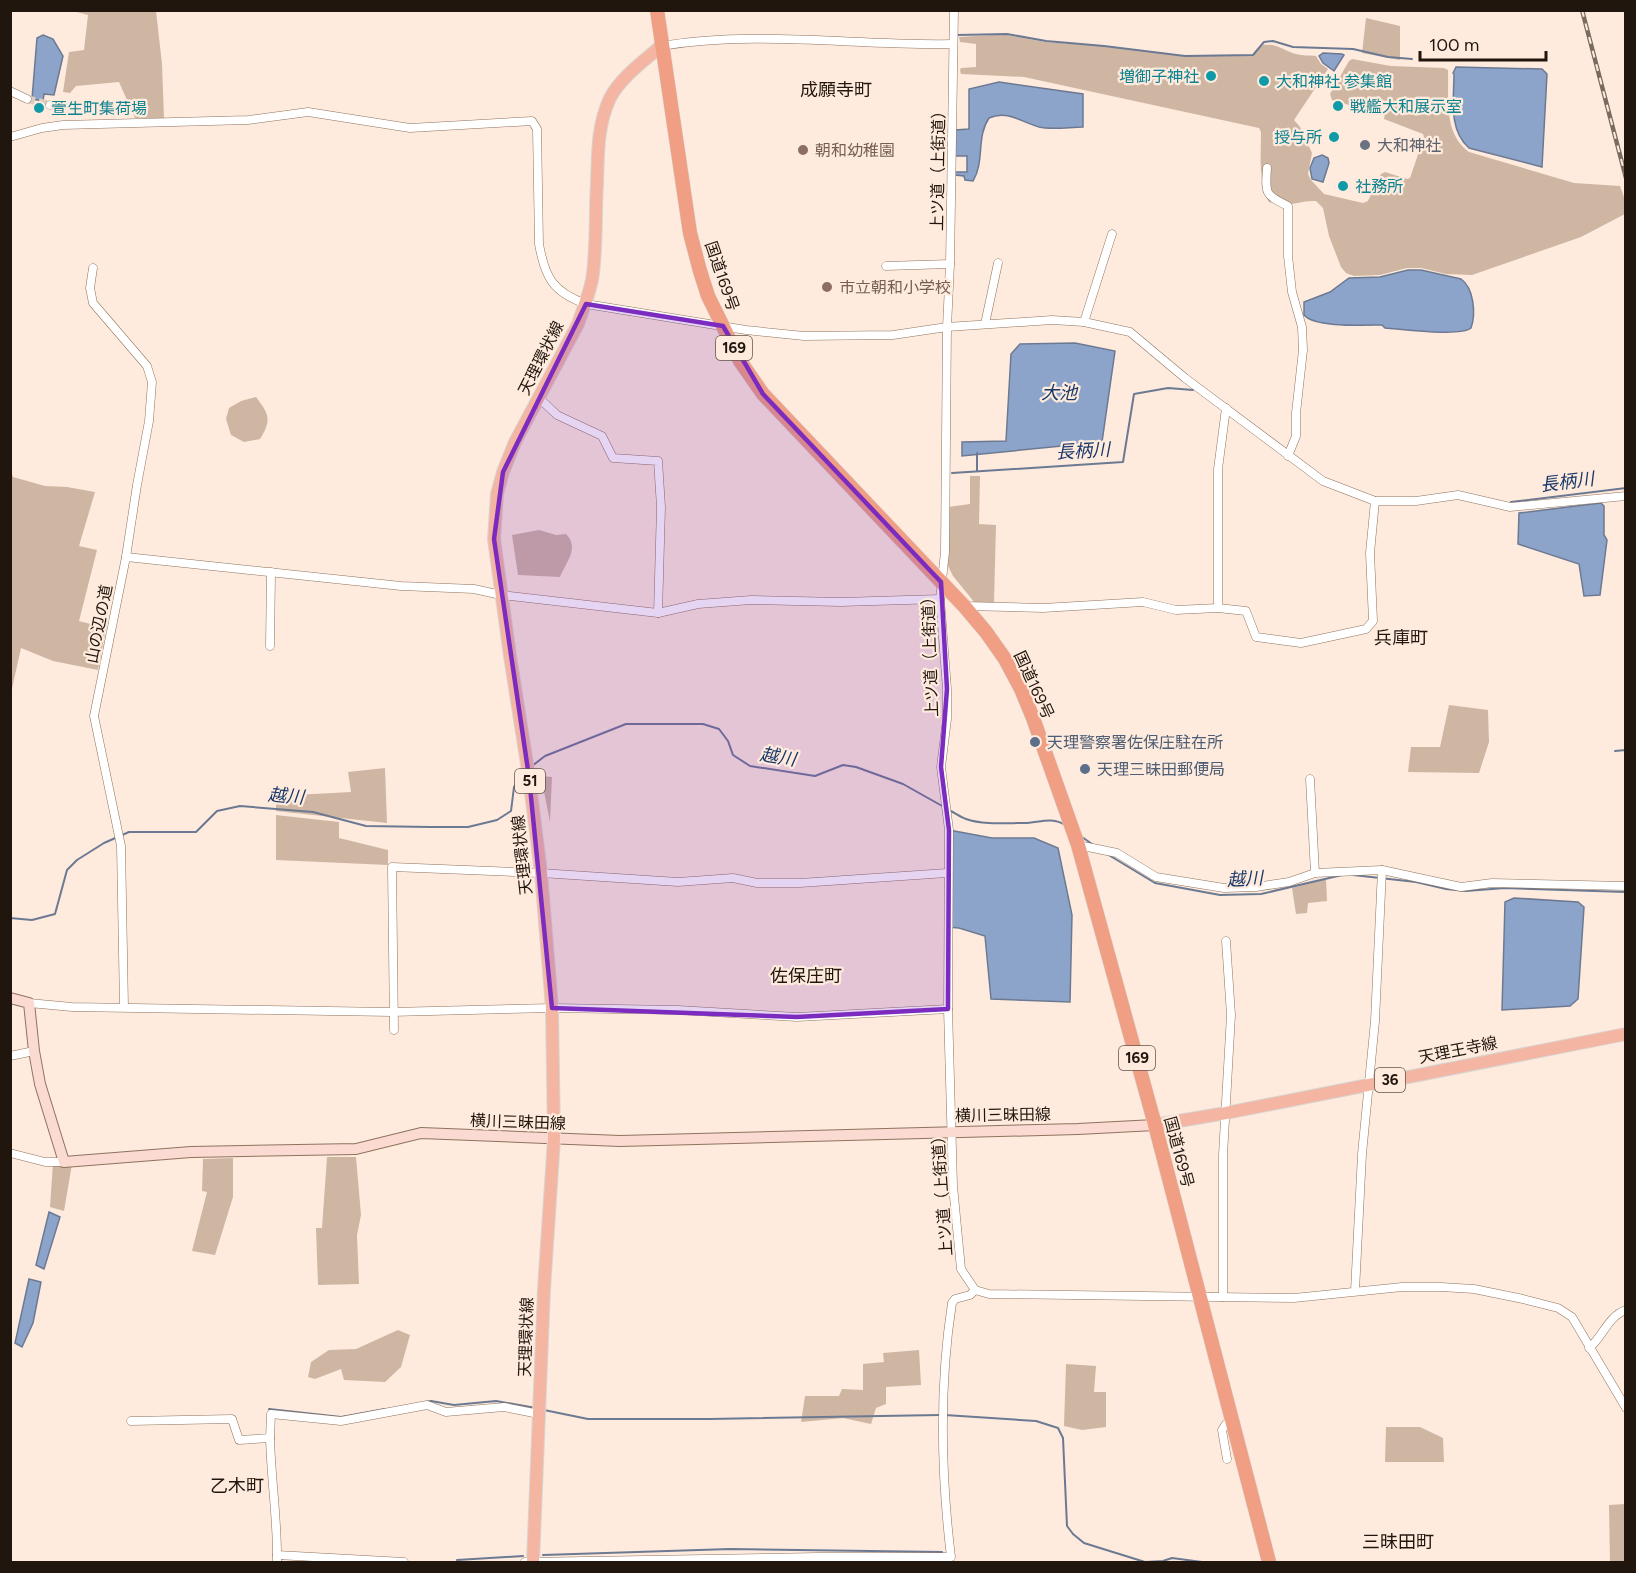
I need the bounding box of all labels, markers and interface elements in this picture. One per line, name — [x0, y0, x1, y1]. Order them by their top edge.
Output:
scale bar — [1420, 24, 1546, 62]
text: 100 m — [1429, 34, 1479, 56]
place label: 増御子神社 — [1119, 67, 1199, 86]
marker: 増御子神社 — [1204, 69, 1218, 83]
place label: 大和神社 参集館 — [1276, 72, 1392, 91]
marker: 大和神社 参集館 — [1257, 74, 1271, 88]
district label: 成願寺町 — [800, 79, 872, 101]
place label: 戦艦大和展示室 — [1350, 97, 1462, 116]
place label: 萱生町集荷場 — [51, 99, 147, 118]
marker: 戦艦大和展示室 — [1331, 99, 1345, 113]
marker: 萱生町集荷場 — [32, 101, 46, 115]
street label: 上ツ道（上街道） — [927, 103, 949, 231]
place label: 授与所 — [1274, 128, 1322, 147]
marker: 授与所 — [1327, 130, 1341, 144]
place label: 大和神社 — [1377, 136, 1441, 155]
marker: 大和神社 — [1358, 138, 1372, 152]
place label: 朝和幼稚園 — [815, 141, 895, 160]
marker: 朝和幼稚園 — [796, 143, 810, 157]
place label: 社務所 — [1355, 177, 1403, 196]
marker: 社務所 — [1336, 179, 1350, 193]
street label: 国道169号 — [701, 239, 743, 313]
place label: 市立朝和小学校 — [839, 278, 951, 297]
marker: 市立朝和小学校 — [820, 280, 834, 294]
street label: 天理環状線 — [514, 318, 568, 398]
road number: 169 — [716, 336, 752, 360]
water label: 大池 — [1041, 382, 1079, 404]
water label: 長柄川 — [1055, 438, 1113, 463]
water label: 長柄川 — [1539, 468, 1597, 496]
street label: 山の辺の道 — [82, 583, 116, 665]
street label: 上ツ道（上街道） — [918, 589, 942, 717]
district label: 兵庫町 — [1374, 627, 1428, 649]
street label: 国道169号 — [1010, 648, 1058, 722]
place label: 天理警察署佐保庄駐在所 — [1047, 733, 1223, 752]
marker: 天理警察署佐保庄駐在所 — [1028, 735, 1042, 749]
water label: 越川 — [759, 743, 799, 771]
place label: 天理三昧田郵便局 — [1097, 760, 1225, 779]
marker: 天理三昧田郵便局 — [1078, 762, 1092, 776]
road number: 51 — [515, 769, 545, 793]
water label: 越川 — [267, 783, 307, 809]
street label: 天理環状線 — [508, 814, 536, 896]
water label: 越川 — [1226, 867, 1266, 891]
district label: 佐保庄町 — [770, 965, 842, 987]
street label: 天理王寺線 — [1417, 1033, 1499, 1067]
road number: 169 — [1119, 1046, 1155, 1070]
road number: 36 — [1375, 1068, 1405, 1092]
street label: 横川三昧田線 — [955, 1105, 1051, 1125]
street label: 横川三昧田線 — [470, 1111, 566, 1133]
street label: 国道169号 — [1160, 1114, 1198, 1190]
street label: 上ツ道（上街道） — [928, 1127, 956, 1257]
street label: 天理環状線 — [515, 1297, 537, 1377]
district label: 乙木町 — [210, 1475, 264, 1497]
district label: 三昧田町 — [1362, 1531, 1434, 1553]

